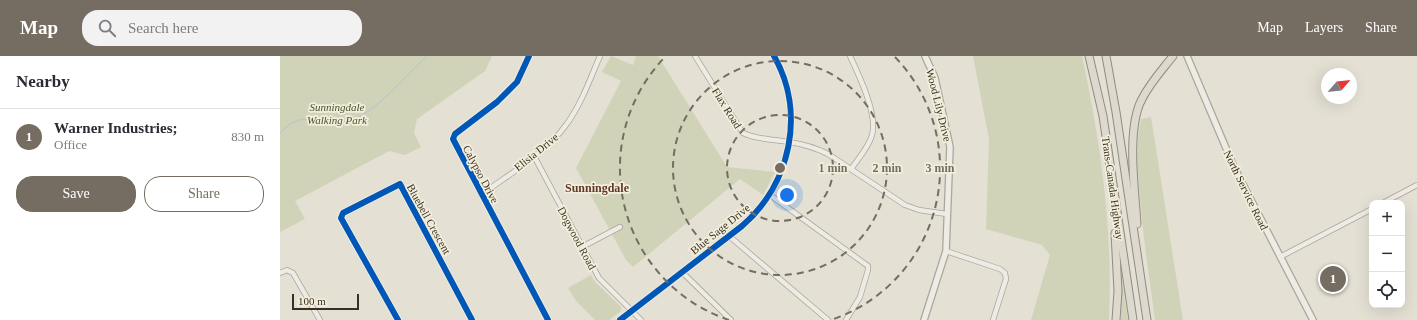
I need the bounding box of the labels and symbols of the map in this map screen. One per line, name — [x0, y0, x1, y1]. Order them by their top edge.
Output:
street label: Wood Lily Drive — [924, 67, 954, 143]
north arrow — [1321, 68, 1357, 104]
street label: Flax Road — [710, 86, 744, 131]
park label: Sunningdale Walking Park — [307, 101, 368, 126]
street label: Elisia Drive — [512, 131, 560, 173]
street label: Trans-Canada Highway — [1100, 135, 1126, 241]
street label: Calypso Drive — [461, 143, 501, 205]
street label: North Service Road — [1221, 148, 1271, 232]
centre of rings — [773, 161, 787, 175]
text: 1 min — [818, 161, 848, 175]
text: 2 min — [872, 161, 902, 175]
text: 3 min — [925, 161, 955, 175]
district label: Sunningdale — [565, 181, 630, 195]
street label: Bluebell Crescent — [405, 182, 453, 256]
your location — [777, 185, 797, 205]
street label: Blue Sage Drive — [688, 201, 752, 257]
street label: Dogwood Road — [555, 205, 599, 272]
pin: 1 — [1320, 264, 1346, 294]
scale bar — [292, 292, 359, 311]

